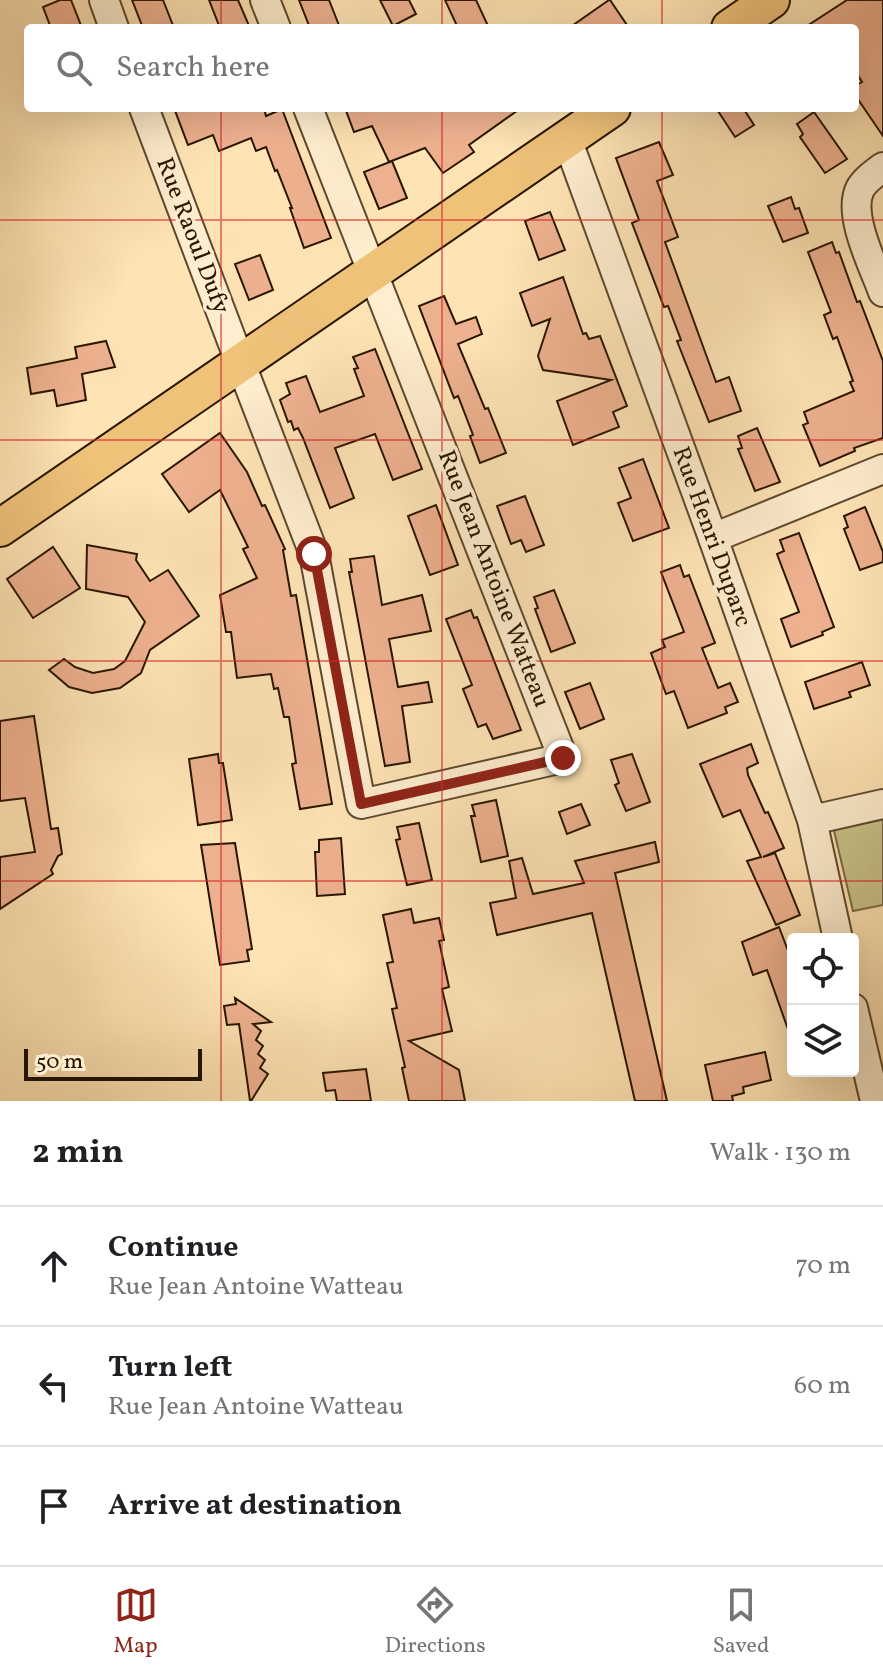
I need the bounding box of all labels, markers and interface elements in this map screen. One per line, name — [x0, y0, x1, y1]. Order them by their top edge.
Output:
search box — [24, 24, 859, 112]
icon: search — [52, 46, 96, 90]
text: Search here — [116, 47, 270, 89]
street label: Rue Raoul Dufy — [147, 153, 237, 319]
street label: Rue Henri Duparc — [663, 442, 759, 632]
street label: Rue Jean Antoine Watteau — [428, 446, 558, 712]
route start — [296, 536, 332, 572]
route end — [545, 740, 581, 776]
map controls — [787, 933, 859, 1077]
button: locate — [787, 933, 859, 1005]
button: layers — [787, 1005, 859, 1077]
scale bar — [24, 1045, 202, 1081]
text: 50 m — [36, 1047, 83, 1078]
text: 2 min — [32, 1130, 124, 1177]
text: Walk · 130 m — [710, 1135, 851, 1171]
text: Continue — [108, 1227, 239, 1269]
icon: ahead — [32, 1244, 76, 1288]
text: 70 m — [796, 1248, 851, 1284]
text: Rue Jean Antoine Watteau — [108, 1269, 404, 1305]
text: Turn left — [108, 1347, 232, 1389]
icon: left — [32, 1364, 76, 1408]
text: 60 m — [794, 1368, 851, 1404]
text: Rue Jean Antoine Watteau — [108, 1389, 404, 1425]
icon: arrive — [32, 1484, 76, 1528]
text: Arrive at destination — [108, 1485, 402, 1527]
tab: Map — [114, 1583, 158, 1662]
tab: Directions — [385, 1583, 486, 1662]
tab: Saved — [713, 1583, 769, 1662]

